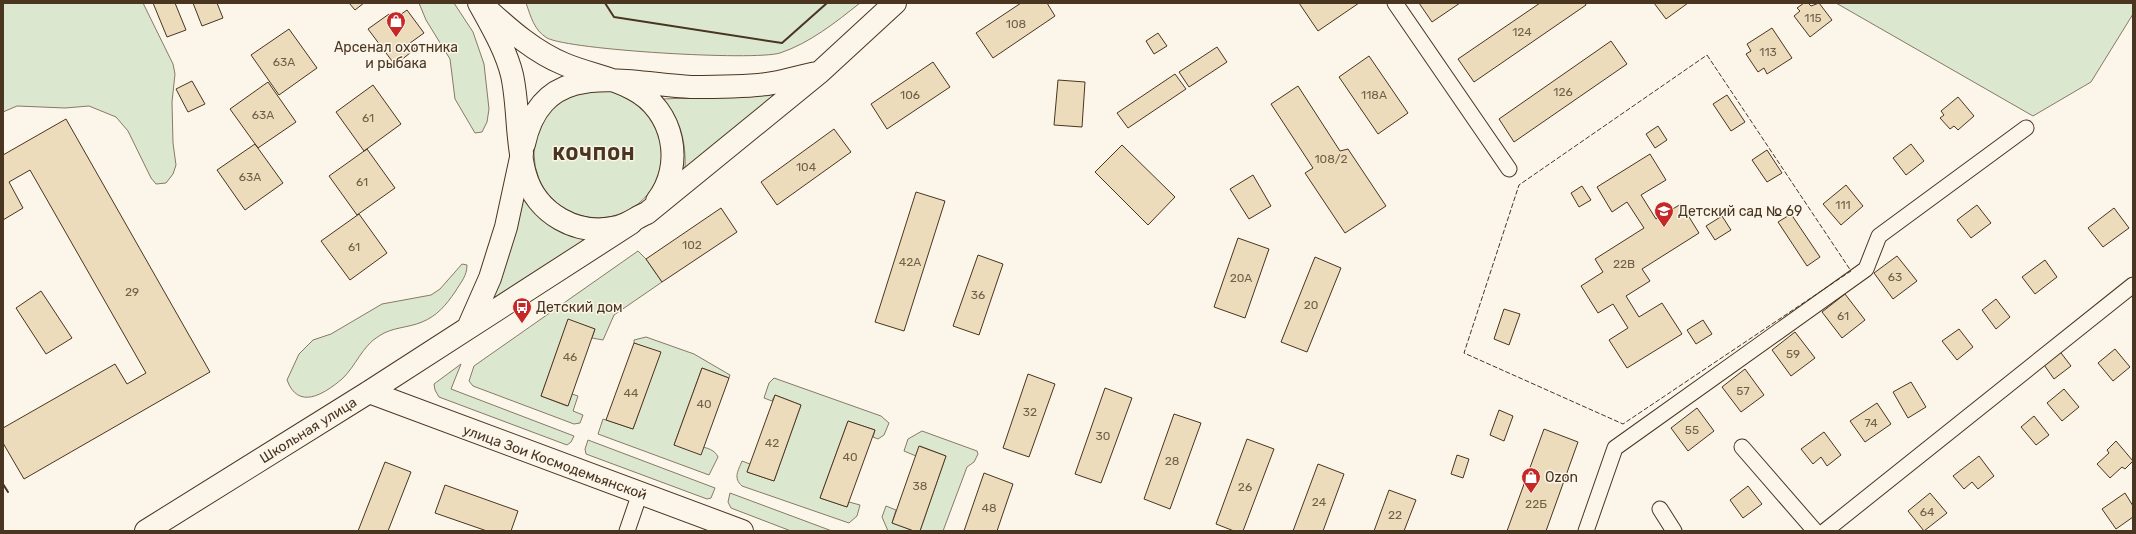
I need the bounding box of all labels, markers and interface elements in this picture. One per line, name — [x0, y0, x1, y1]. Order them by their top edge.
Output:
shop icon: Арсенал охотника и рыбака — [385, 10, 407, 38]
house number: 115 — [1804, 11, 1822, 25]
house number: 108 — [1006, 17, 1026, 31]
house number: 124 — [1512, 25, 1532, 39]
place label: Арсенал охотника и рыбака — [334, 39, 458, 72]
house number: 113 — [1759, 45, 1777, 59]
house number: 63А — [273, 55, 295, 69]
house number: 126 — [1553, 85, 1573, 99]
house number: 106 — [900, 88, 920, 102]
house number: 118А — [1361, 88, 1387, 102]
house number: 63А — [252, 108, 274, 122]
house number: 61 — [362, 111, 374, 125]
district label: КОЧПОН — [552, 143, 636, 165]
house number: 108/2 — [1314, 152, 1348, 166]
house number: 104 — [796, 160, 817, 174]
house number: 63А — [239, 170, 261, 184]
house number: 61 — [356, 175, 368, 189]
house number: 111 — [1835, 198, 1851, 212]
school or university icon: Детский сад № 69 — [1653, 200, 1675, 228]
place label: Детский сад № 69 — [1678, 203, 1802, 220]
house number: 102 — [682, 238, 702, 252]
house number: 61 — [348, 240, 360, 254]
house number: 42А — [899, 255, 921, 269]
house number: 22В — [1613, 257, 1635, 271]
house number: 63 — [1888, 270, 1902, 284]
house number: 20А — [1230, 271, 1252, 285]
house number: 29 — [125, 285, 139, 299]
house number: 36 — [971, 288, 985, 302]
bus stop icon: Детский дом — [511, 296, 533, 324]
house number: 20 — [1304, 298, 1318, 312]
place label: Детский дом — [536, 299, 623, 316]
house number: 61 — [1837, 309, 1849, 323]
house number: 59 — [1786, 347, 1800, 361]
house number: 46 — [563, 350, 577, 364]
house number: 57 — [1736, 384, 1750, 398]
house number: 44 — [624, 386, 639, 400]
street label: Школьная улица — [257, 394, 360, 467]
house number: 40 — [696, 397, 712, 411]
house number: 32 — [1023, 405, 1037, 419]
house number: 74 — [1864, 416, 1878, 430]
street label: улица Зои Космодемьянской — [460, 421, 649, 504]
house number: 55 — [1685, 423, 1699, 437]
house number: 30 — [1096, 429, 1110, 443]
house number: 42 — [765, 436, 779, 450]
house number: 40 — [842, 450, 858, 464]
house number: 28 — [1165, 454, 1179, 468]
shop icon: Ozon — [1520, 466, 1542, 494]
place label: Ozon — [1545, 469, 1578, 486]
house number: 38 — [913, 479, 927, 493]
house number: 26 — [1238, 480, 1252, 494]
house number: 24 — [1312, 495, 1327, 509]
house number: 22Б — [1525, 497, 1547, 511]
house number: 48 — [981, 501, 997, 515]
house number: 64 — [1920, 505, 1935, 519]
house number: 22 — [1388, 508, 1402, 522]

